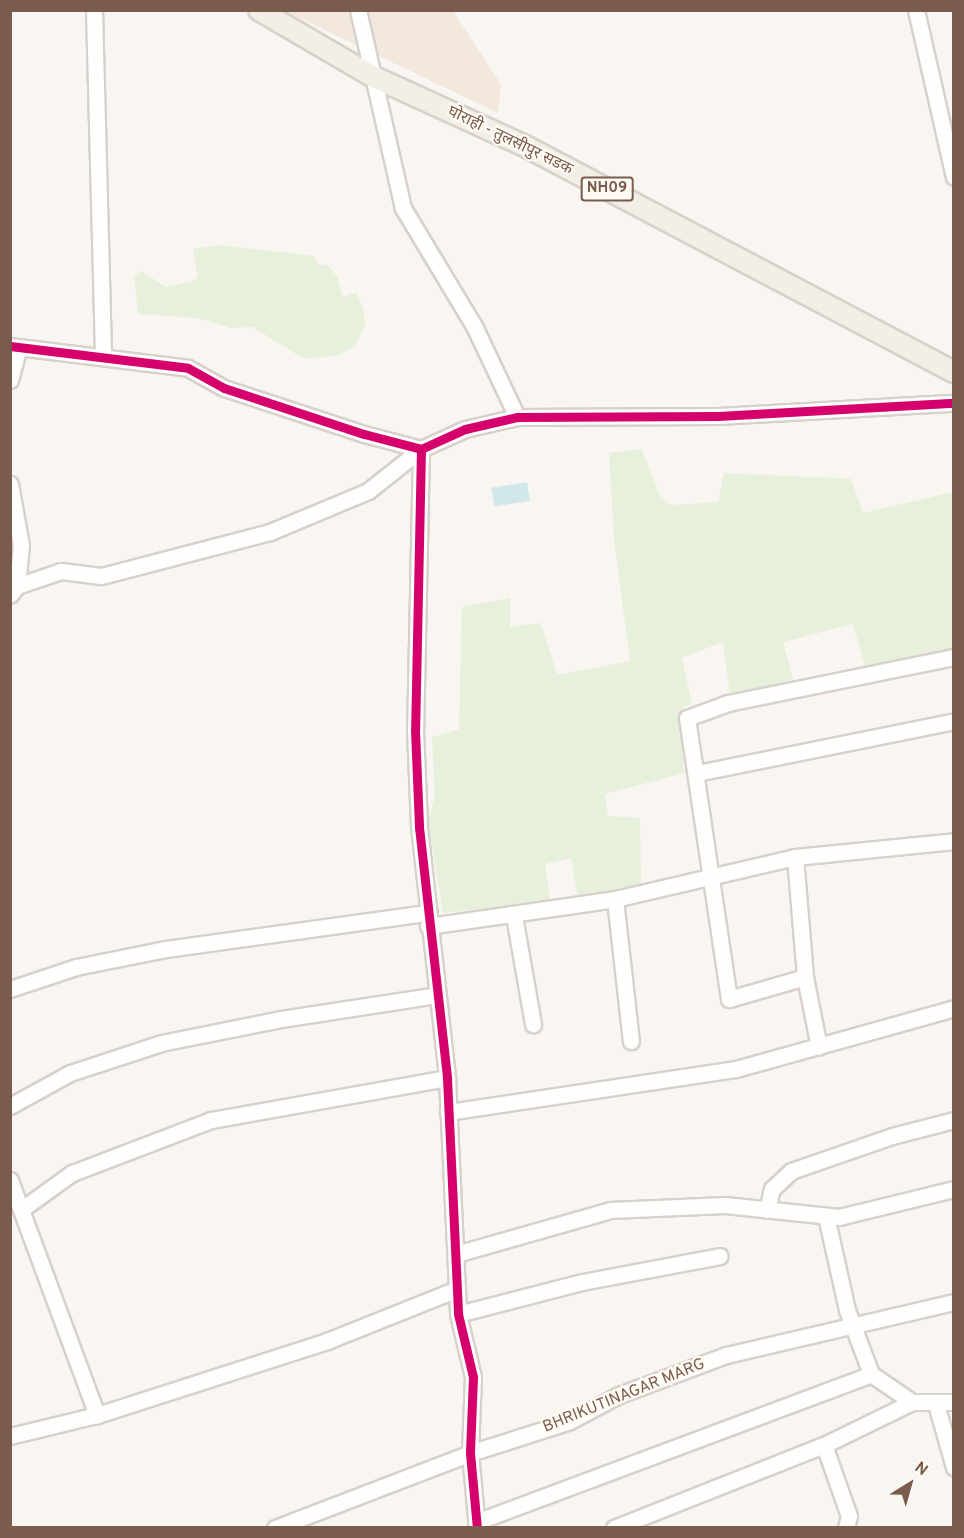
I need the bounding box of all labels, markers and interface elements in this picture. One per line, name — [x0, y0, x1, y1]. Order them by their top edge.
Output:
street label: घोराही - तुलसीपुर सडक — [444, 102, 576, 180]
road number: NH09 — [580, 177, 634, 201]
street label: BHRIKUTINAGAR MARG — [540, 1355, 708, 1437]
north arrow — [880, 1454, 940, 1514]
text: N — [910, 1458, 931, 1481]

